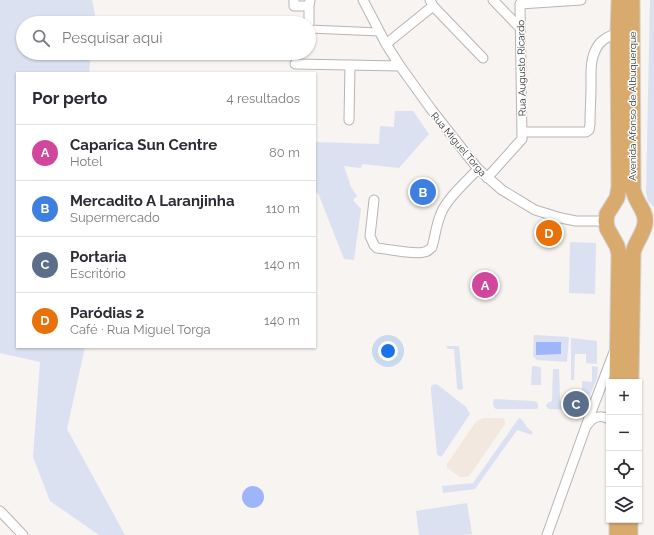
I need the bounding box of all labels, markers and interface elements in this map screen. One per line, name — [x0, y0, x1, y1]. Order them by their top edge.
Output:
search box — [16, 16, 316, 60]
street label: Rua Augusto Ricardo — [515, 20, 528, 116]
icon: search — [30, 27, 52, 49]
text: Pesquisar aqui — [62, 29, 162, 47]
street label: Avenida Afonso de Albuquerque — [627, 31, 638, 181]
text: Por perto — [32, 88, 107, 108]
text: 4 resultados — [227, 91, 300, 106]
street label: Rua Miguel Torga — [429, 110, 489, 178]
text: Caparica Sun Centre — [70, 136, 217, 154]
text: A — [41, 145, 49, 160]
text: 80 m — [269, 145, 300, 160]
text: Hotel — [70, 154, 103, 169]
pin: B — [410, 177, 436, 207]
text: Mercadito A Laranjinha — [70, 192, 235, 210]
text: B — [41, 201, 49, 216]
text: 110 m — [266, 201, 300, 216]
text: Supermercado — [70, 210, 160, 225]
pin: D — [536, 218, 562, 248]
text: Portaria — [70, 248, 127, 266]
text: C — [41, 257, 49, 272]
text: 140 m — [264, 257, 300, 272]
text: Escritório — [70, 266, 126, 281]
pin: A — [472, 270, 498, 300]
text: Paródias 2 — [70, 304, 144, 322]
text: D — [40, 313, 50, 328]
text: 140 m — [264, 313, 300, 328]
text: Café · Rua Miguel Torga — [70, 322, 211, 337]
your location — [378, 341, 398, 361]
map controls — [606, 379, 642, 523]
button: + — [606, 379, 642, 415]
pin: C — [563, 389, 589, 419]
button: − — [606, 415, 642, 451]
button: locate — [606, 451, 642, 487]
button: layers — [606, 487, 642, 523]

